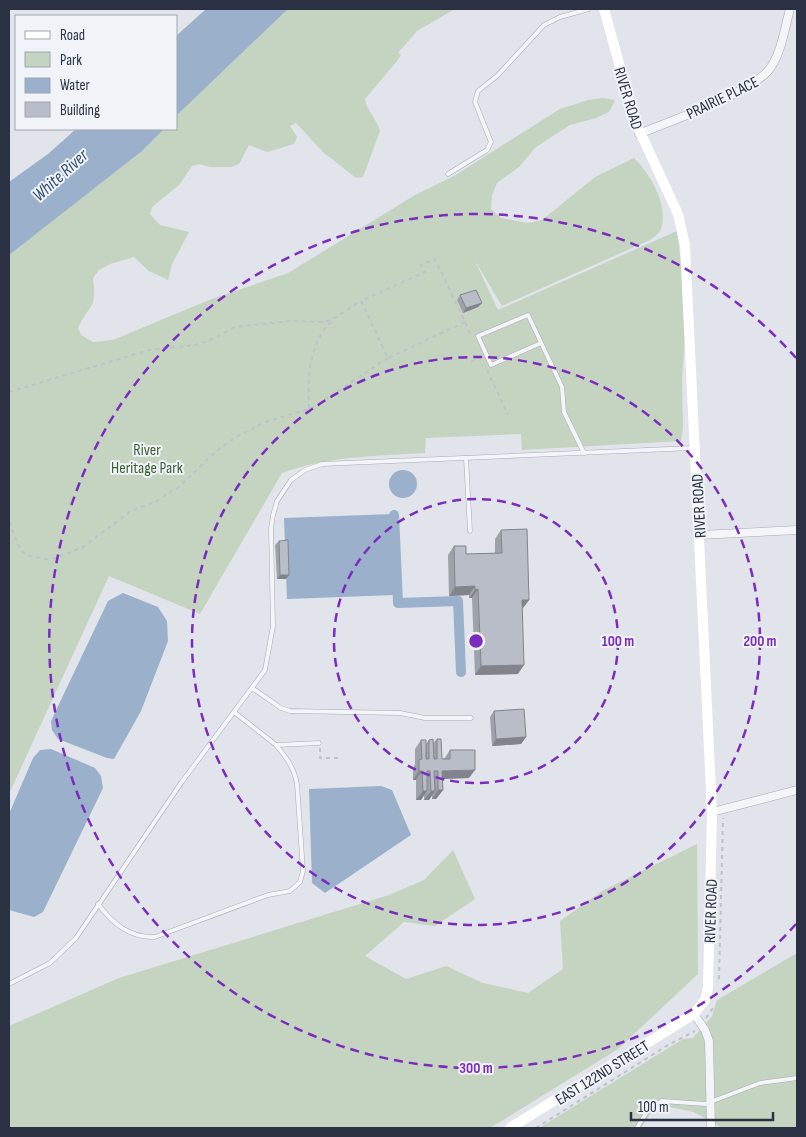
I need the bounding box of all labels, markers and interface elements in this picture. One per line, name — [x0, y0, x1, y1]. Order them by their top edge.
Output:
legend — [15, 15, 178, 130]
text: Road — [60, 26, 85, 45]
text: Park — [60, 51, 82, 70]
street label: RIVER ROAD — [609, 65, 646, 132]
street label: PRAIRIE PLACE — [684, 73, 762, 124]
text: Water — [60, 76, 91, 95]
text: Building — [60, 101, 100, 120]
water label: White River — [28, 144, 93, 206]
park label: River Heritage Park — [111, 441, 183, 478]
street label: RIVER ROAD — [688, 473, 711, 538]
centre of rings — [467, 632, 485, 650]
text: 100 m — [602, 632, 634, 651]
text: 200 m — [743, 632, 777, 651]
street label: RIVER ROAD — [701, 879, 722, 943]
street label: EAST 122ND STREET — [552, 1037, 654, 1110]
text: 300 m — [459, 1059, 493, 1078]
scale bar — [631, 1090, 774, 1122]
text: 100 m — [638, 1098, 669, 1117]

